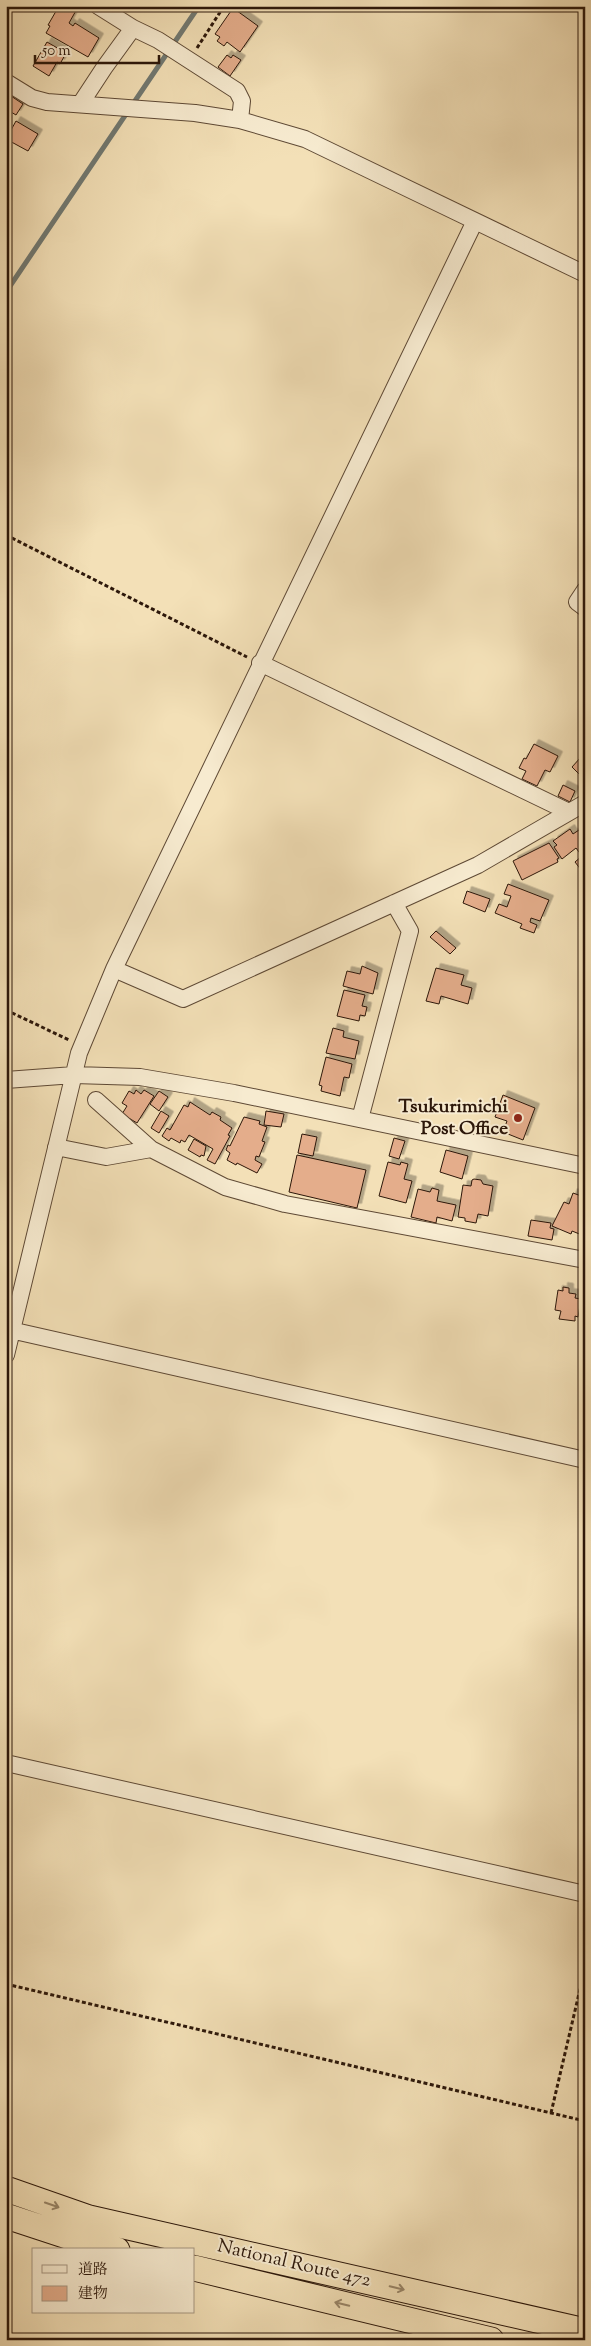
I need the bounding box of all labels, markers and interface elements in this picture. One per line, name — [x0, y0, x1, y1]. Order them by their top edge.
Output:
scale bar — [35, 32, 159, 64]
text: 50 m — [41, 41, 71, 62]
place label: Tsukurimichi Post Office — [398, 1094, 509, 1143]
marker: Tsukurimichi Post Office — [512, 1112, 524, 1124]
one-way arrow — [44, 2201, 60, 2210]
street label: National Route 472 — [215, 2233, 374, 2295]
legend — [32, 2248, 195, 2314]
text: 道路 — [78, 2260, 108, 2281]
text: 建物 — [78, 2284, 108, 2305]
one-way arrow — [389, 2284, 405, 2293]
one-way arrow — [334, 2299, 350, 2308]

